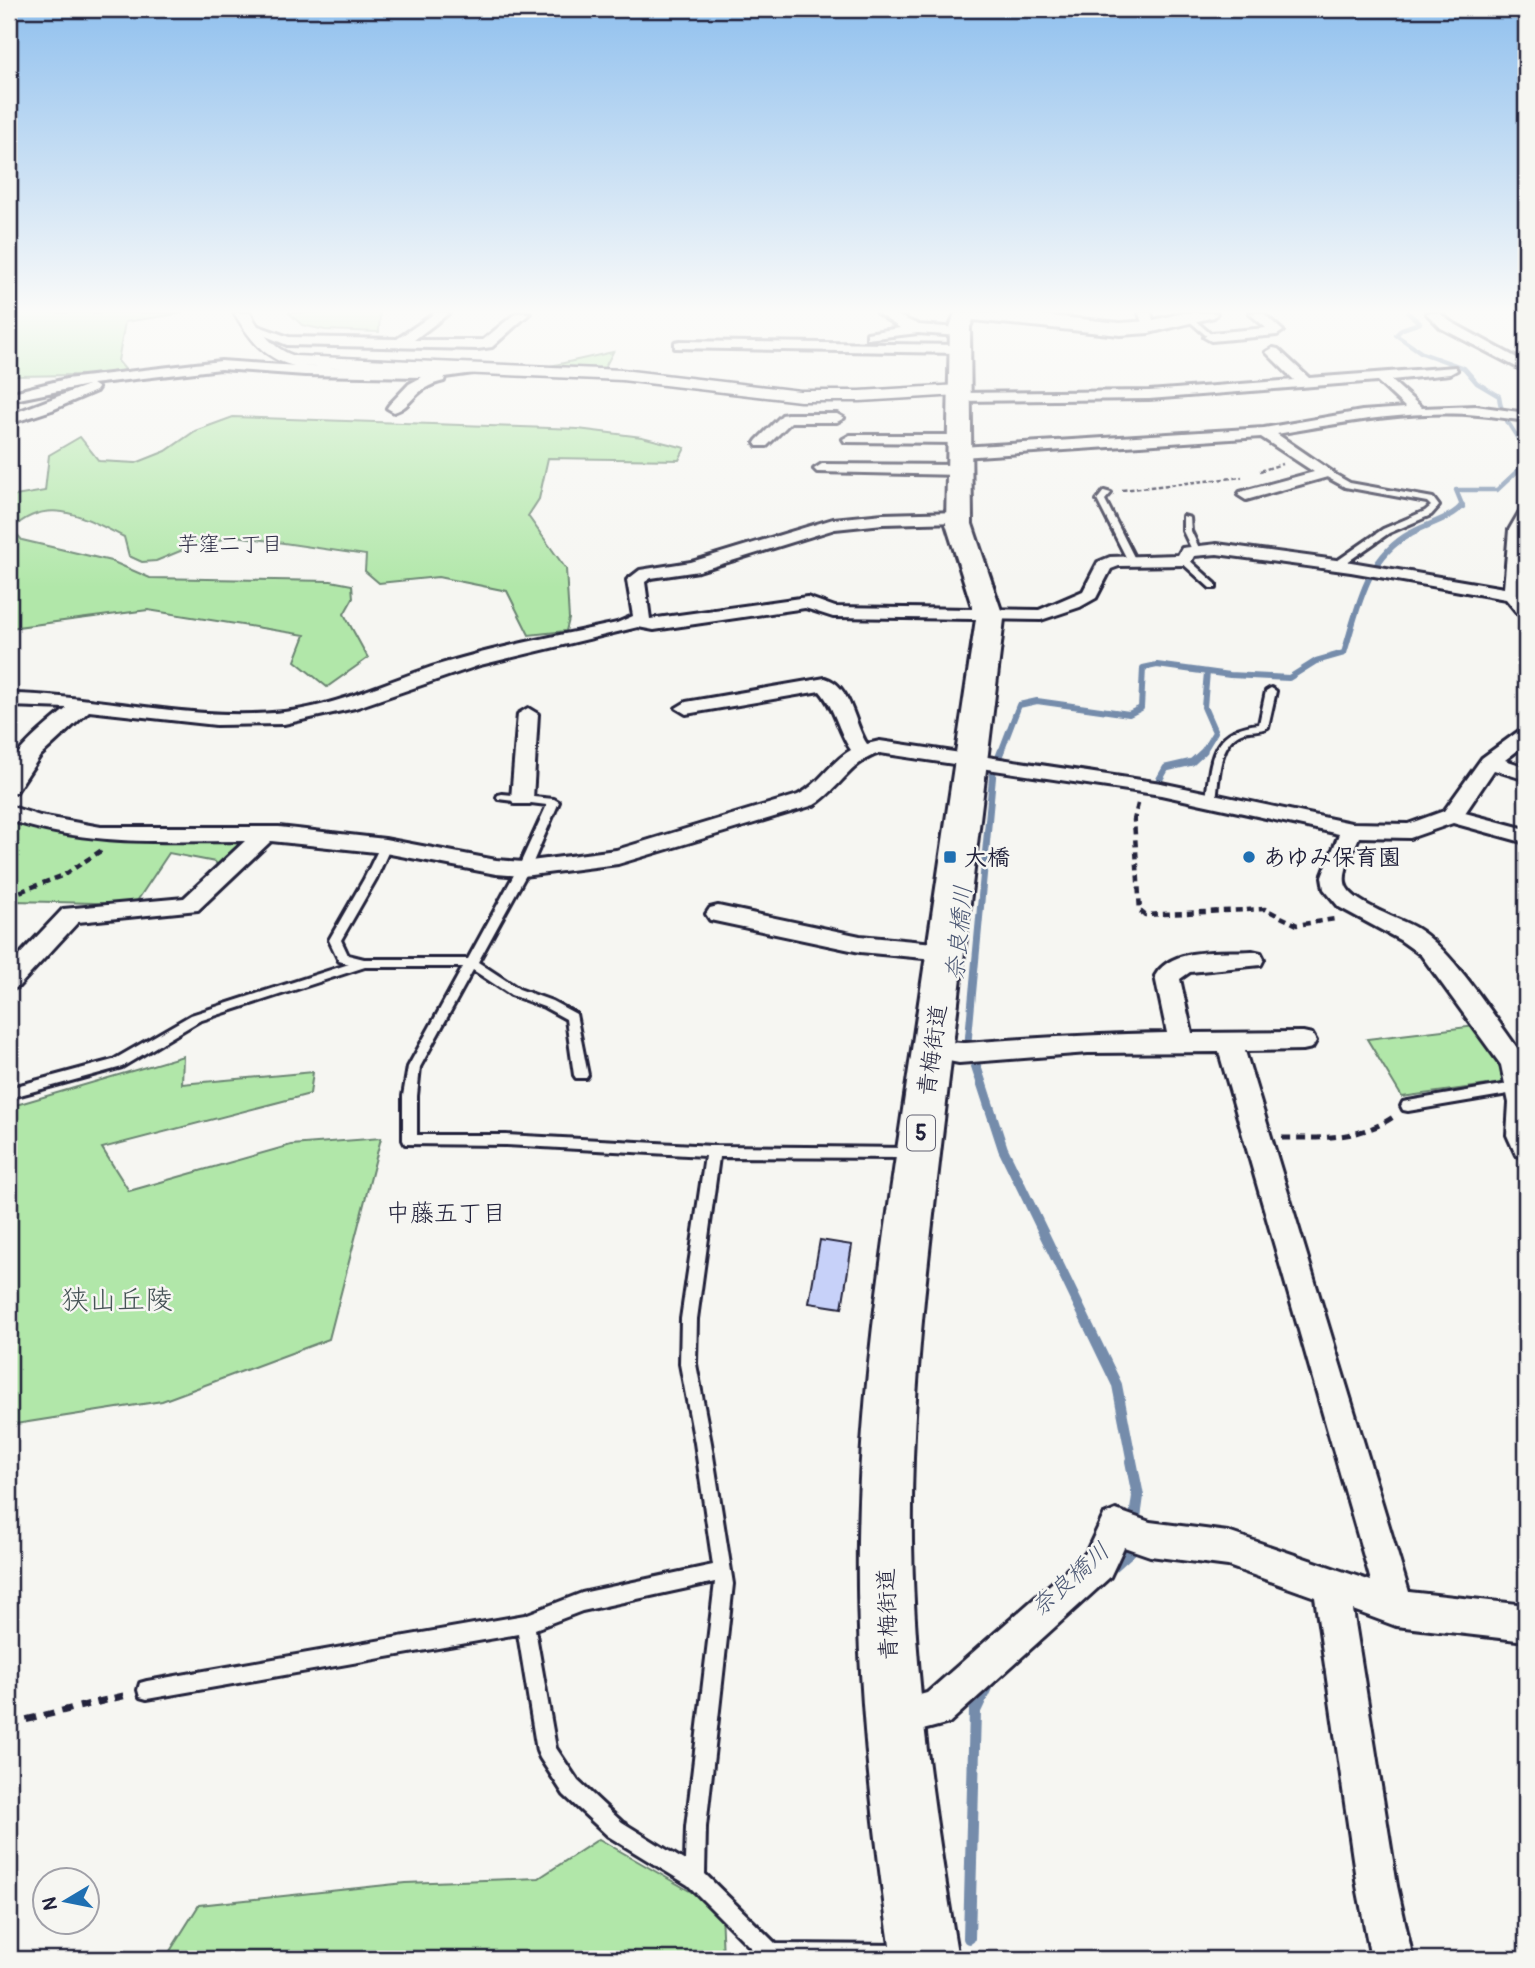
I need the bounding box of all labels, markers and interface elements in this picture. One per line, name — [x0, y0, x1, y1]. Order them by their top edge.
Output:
district label: 芋窪二丁目 — [178, 531, 283, 558]
place label: 大橋 — [964, 843, 1010, 872]
place label: あゆみ保育園 — [1263, 843, 1401, 872]
marker: 大橋 — [942, 849, 958, 865]
marker: あゆみ保育園 — [1241, 849, 1257, 865]
water label: 奈良橋川 — [941, 884, 978, 982]
street label: 青梅街道 — [912, 1002, 953, 1098]
road number: 5 — [907, 1116, 935, 1150]
district label: 中藤五丁目 — [386, 1199, 506, 1228]
park label: 狭山丘陵 — [61, 1283, 173, 1318]
water label: 奈良橋川 — [1025, 1536, 1116, 1622]
street label: 青梅街道 — [871, 1568, 904, 1660]
north arrow — [32, 1867, 102, 1937]
text: N — [37, 1895, 63, 1912]

